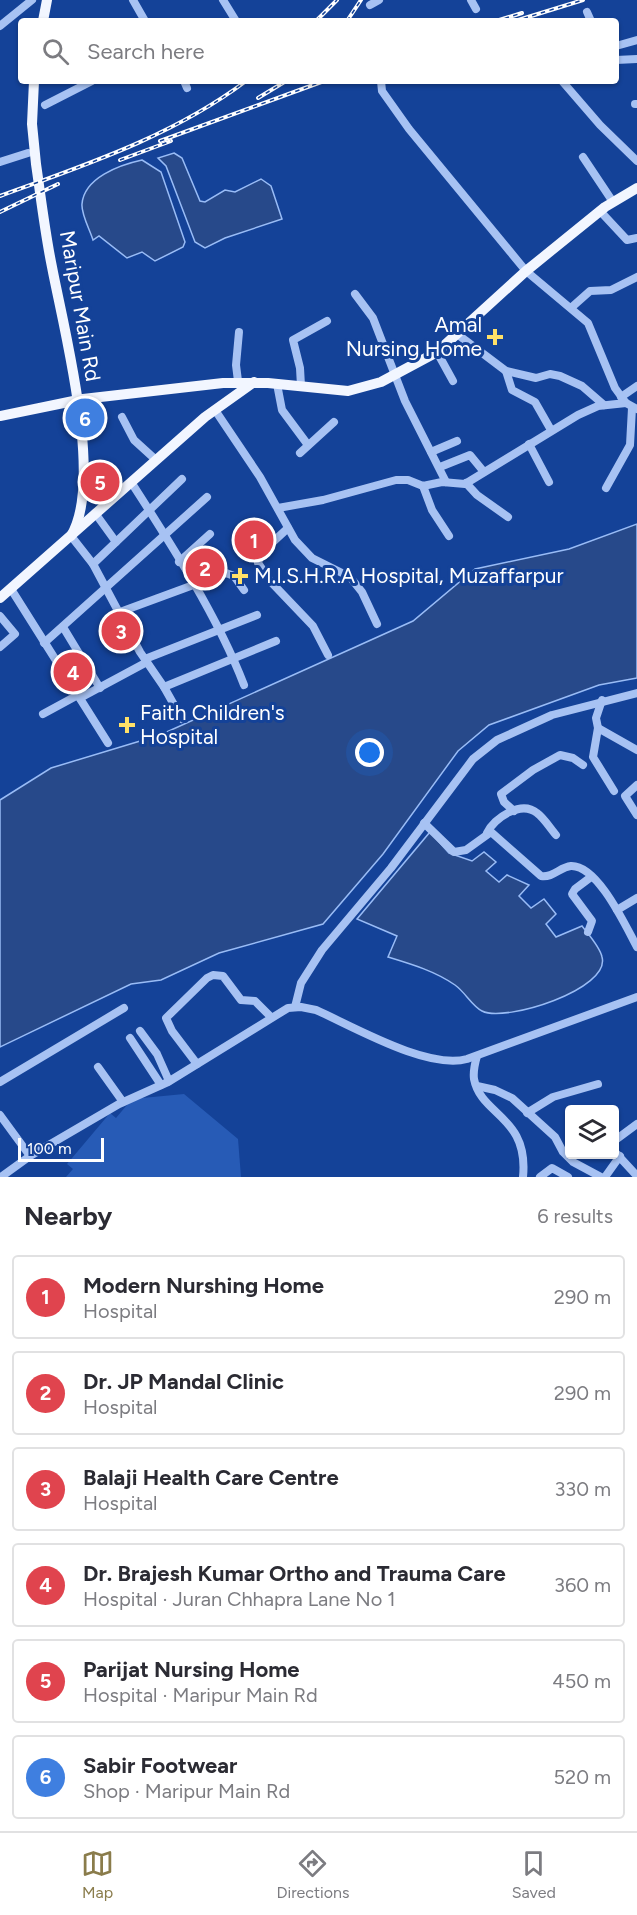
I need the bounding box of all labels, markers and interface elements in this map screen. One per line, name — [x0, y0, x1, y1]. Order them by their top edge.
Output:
search box — [18, 18, 619, 84]
icon: search — [39, 35, 72, 68]
text: Search here — [87, 38, 205, 65]
street label: Maripur Main Rd — [55, 229, 106, 383]
place label: Amal Nursing Home — [346, 312, 482, 361]
marker: Amal Nursing Home — [486, 328, 504, 346]
pin: 6 — [66, 396, 104, 440]
pin: 5 — [80, 460, 120, 504]
pin: 1 — [234, 518, 274, 562]
pin: 2 — [186, 546, 224, 590]
place label: M.I.S.H.R.A Hospital, Muzaffarpur — [254, 563, 564, 588]
marker: M.I.S.H.R.A Hospital, Muzaffarpur — [231, 567, 249, 585]
pin: 3 — [102, 608, 140, 654]
pin: 4 — [54, 650, 92, 694]
place label: Faith Children's Hospital — [140, 700, 285, 749]
marker: Faith Children's Hospital — [118, 716, 136, 734]
your location — [355, 738, 384, 767]
map controls — [565, 1105, 619, 1159]
button: layers — [565, 1105, 619, 1159]
scale bar — [18, 1135, 104, 1162]
text: 100 m — [27, 1139, 72, 1158]
text: Nearby — [24, 1200, 112, 1232]
text: 6 results — [537, 1204, 613, 1228]
text: Modern Nurshing Home — [83, 1272, 324, 1299]
text: 1 — [41, 1285, 50, 1309]
text: 290 m — [554, 1285, 611, 1309]
text: Hospital — [83, 1299, 158, 1323]
text: Dr. JP Mandal Clinic — [83, 1368, 284, 1395]
text: 2 — [40, 1381, 51, 1405]
text: 290 m — [554, 1381, 611, 1405]
text: Hospital — [83, 1395, 158, 1419]
text: Balaji Health Care Centre — [83, 1464, 339, 1491]
text: 3 — [40, 1477, 51, 1501]
text: 330 m — [554, 1477, 611, 1501]
text: Hospital — [83, 1491, 158, 1515]
text: Dr. Brajesh Kumar Ortho and Trauma Care — [83, 1560, 506, 1587]
text: 4 — [39, 1573, 52, 1597]
text: 360 m — [554, 1573, 611, 1597]
text: Hospital · Juran Chhapra Lane No 1 — [83, 1587, 396, 1611]
text: Parijat Nursing Home — [83, 1656, 300, 1683]
text: 5 — [40, 1669, 51, 1693]
text: 450 m — [552, 1669, 611, 1693]
text: Hospital · Maripur Main Rd — [83, 1683, 318, 1707]
text: Sabir Footwear — [83, 1752, 237, 1779]
text: 6 — [40, 1765, 51, 1789]
text: 520 m — [554, 1765, 611, 1789]
text: Shop · Maripur Main Rd — [83, 1779, 290, 1803]
tab: Map — [81, 1847, 114, 1902]
tab: Directions — [276, 1847, 349, 1902]
tab: Saved — [512, 1847, 556, 1902]

